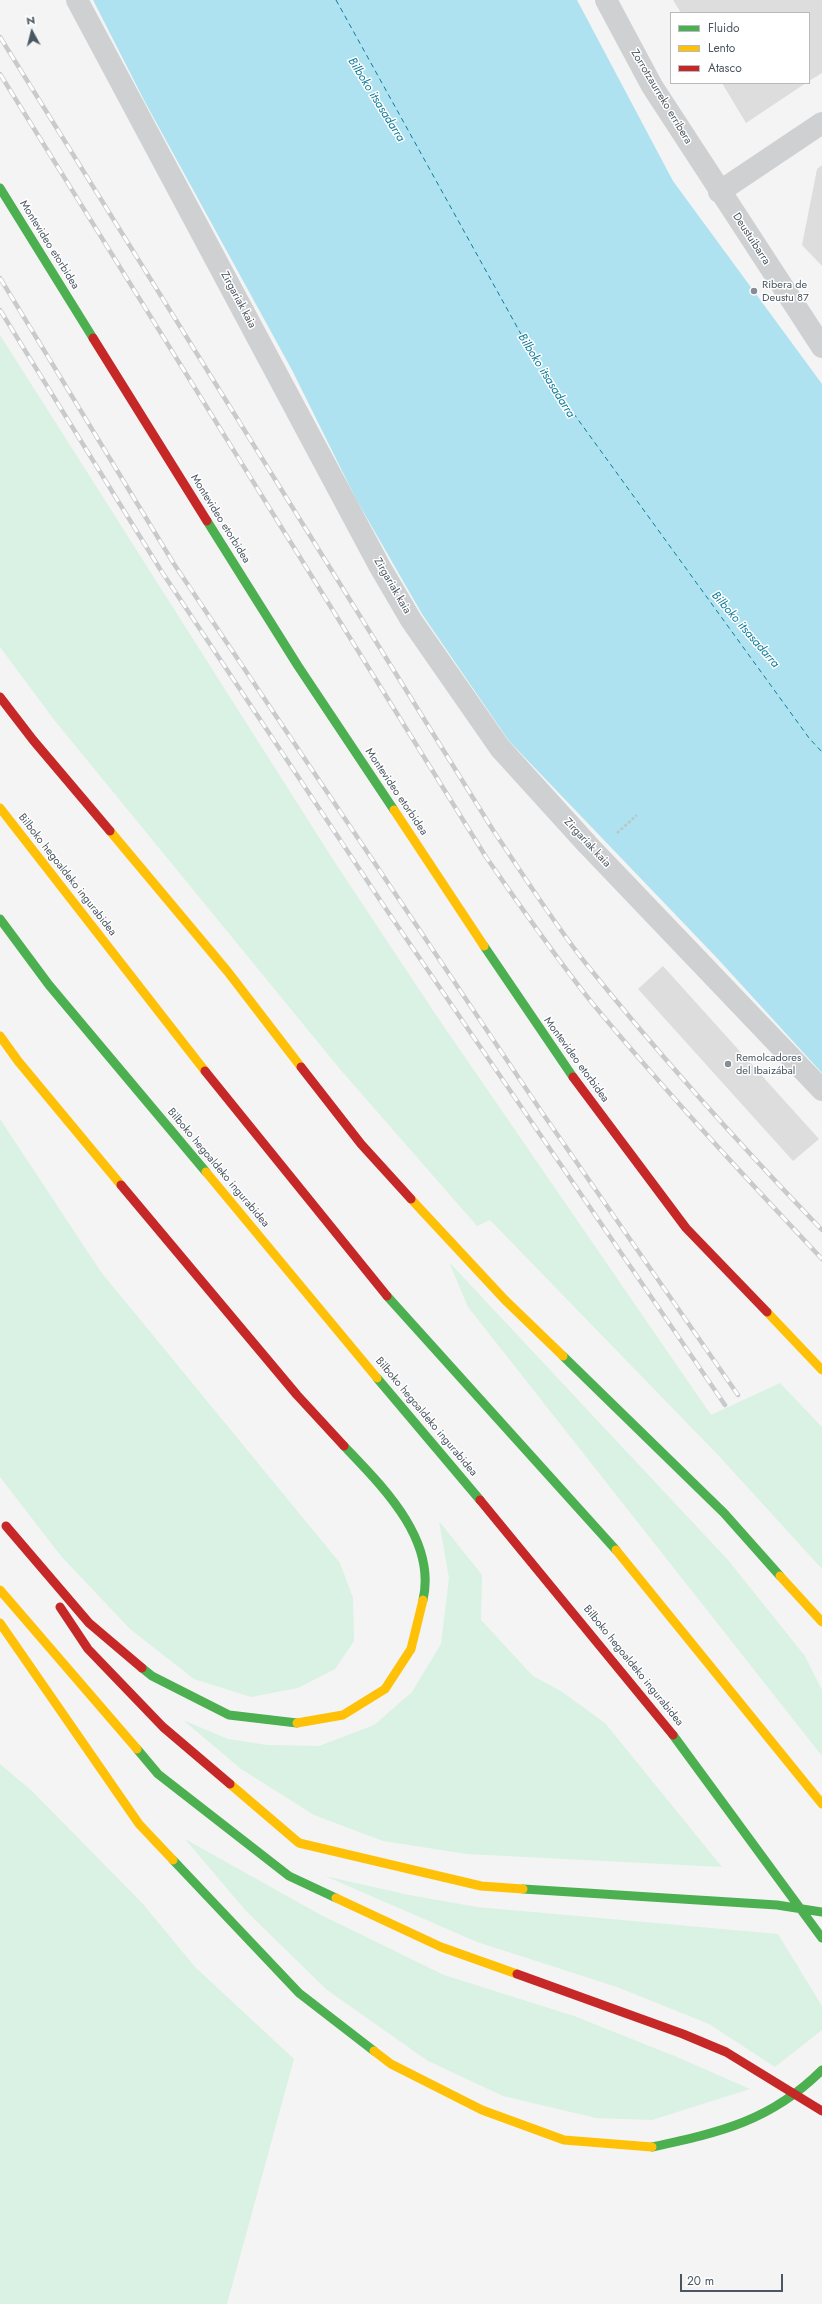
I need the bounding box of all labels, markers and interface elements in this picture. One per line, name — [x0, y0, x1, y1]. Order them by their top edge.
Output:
north arrow — [12, 12, 52, 52]
text: N — [25, 12, 36, 29]
legend — [670, 12, 810, 84]
text: Fluido — [708, 19, 740, 37]
text: Lento — [708, 39, 735, 57]
street label: Zorrotzaurreko erribera — [628, 47, 694, 147]
water label: Bilboko itsasadarra — [344, 55, 408, 145]
text: Atasco — [708, 59, 742, 77]
street label: Montevideo etorbidea — [16, 198, 82, 292]
street label: Deustuibarra — [729, 211, 773, 267]
street label: Zirgariak kaia — [218, 269, 258, 331]
place label: Ribera de Deustu 87 — [762, 278, 809, 304]
marker: Ribera de Deustu 87 — [749, 286, 759, 296]
water label: Bilboko itsasadarra — [514, 331, 578, 421]
street label: Montevideo etorbidea — [187, 472, 253, 566]
street label: Zirgariak kaia — [371, 556, 413, 616]
water label: Bilboko itsasadarra — [708, 589, 782, 671]
street label: Montevideo etorbidea — [362, 746, 430, 838]
street label: Bilboko hegoaldeko ingurabidea — [15, 811, 119, 939]
street label: Zirgariak kaia — [561, 816, 613, 870]
street label: Montevideo etorbidea — [541, 1015, 611, 1105]
place label: Remolcadores del Ibaizábal — [736, 1051, 801, 1077]
marker: Remolcadores del Ibaizábal — [723, 1059, 733, 1069]
street label: Bilboko hegoaldeko ingurabidea — [164, 1106, 272, 1230]
street label: Bilboko hegoaldeko ingurabidea — [372, 1355, 480, 1479]
street label: Bilboko hegoaldeko ingurabidea — [580, 1603, 686, 1729]
scale bar — [682, 2266, 785, 2292]
text: 20 m — [687, 2272, 714, 2290]

